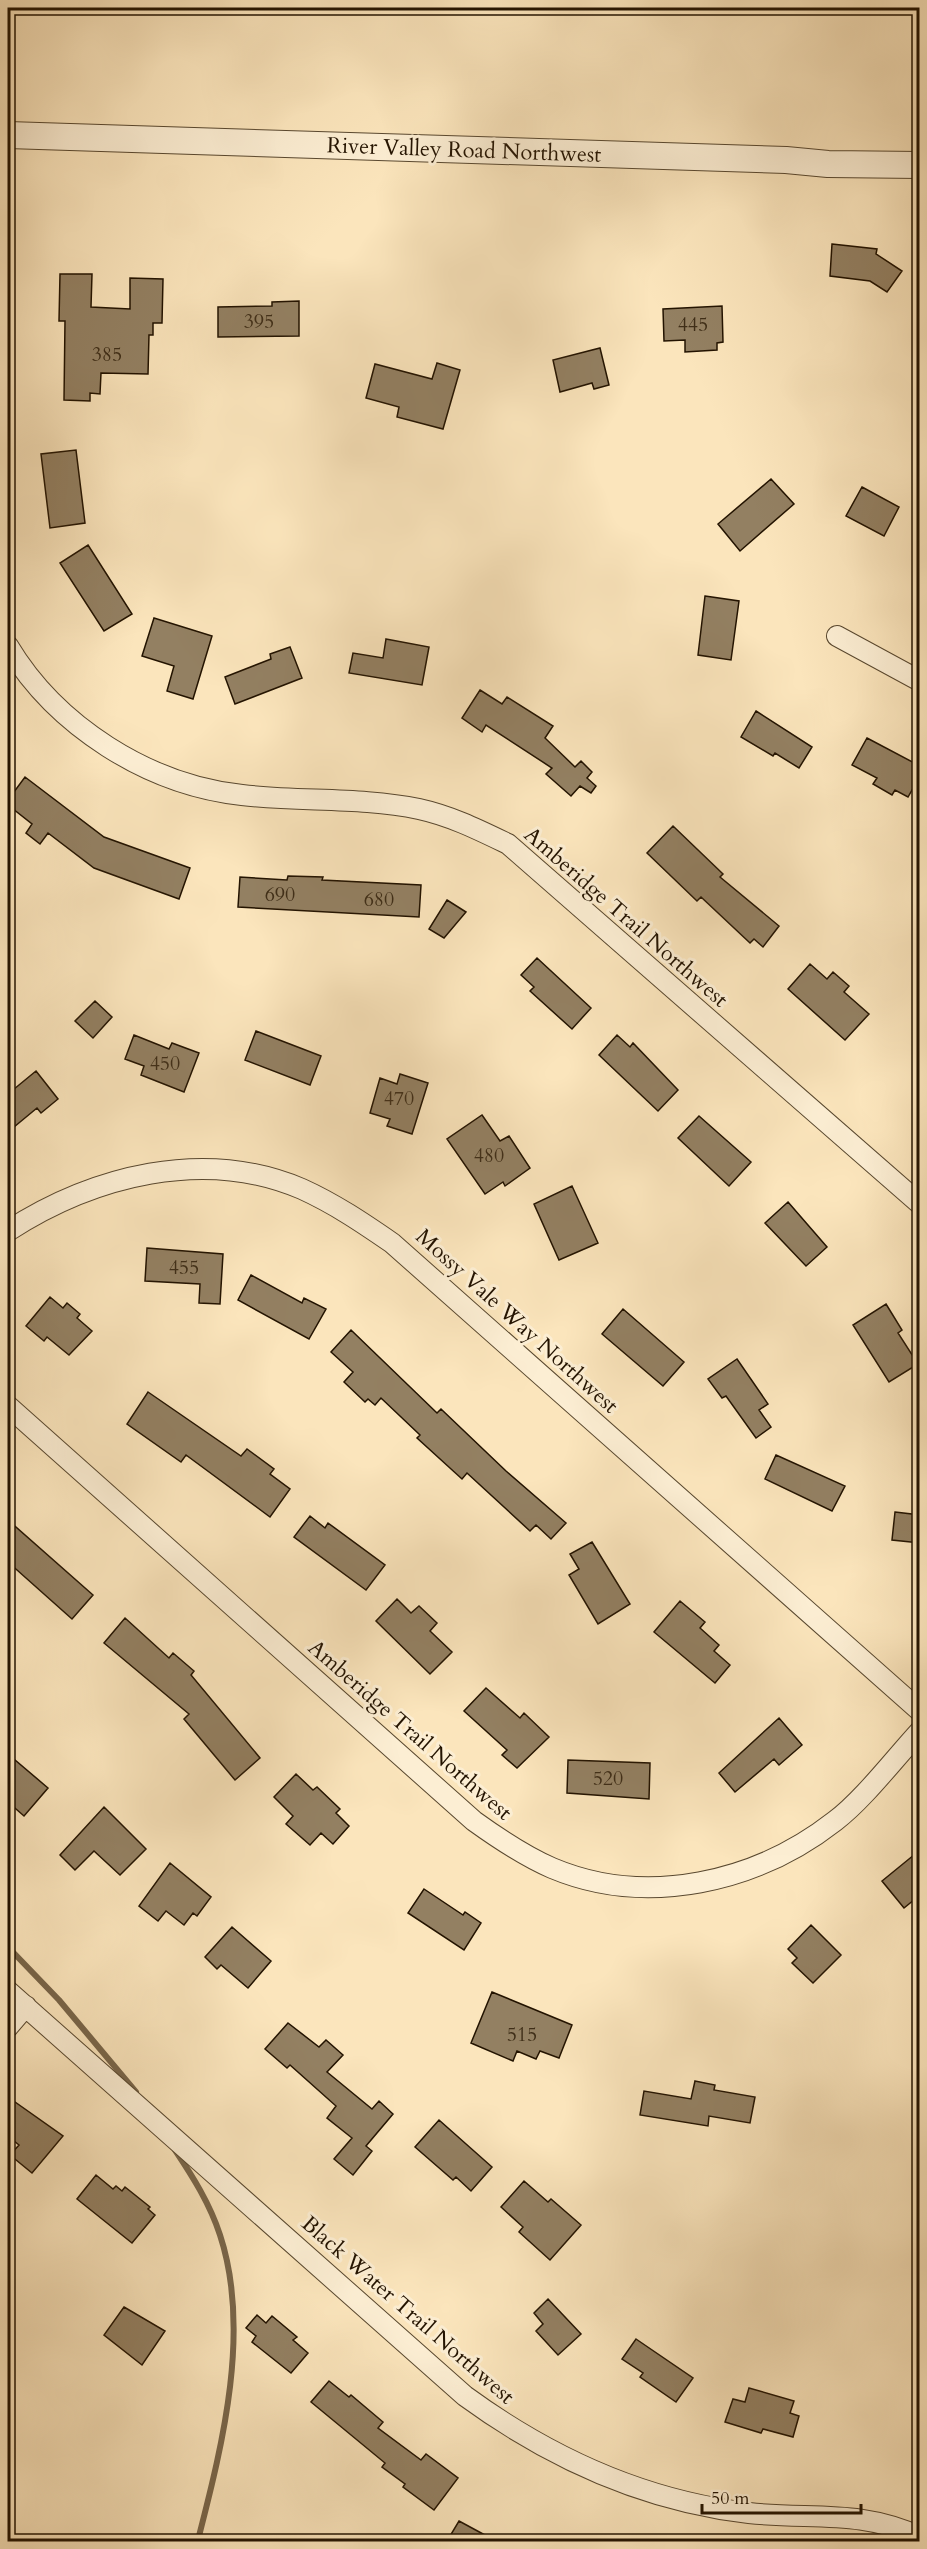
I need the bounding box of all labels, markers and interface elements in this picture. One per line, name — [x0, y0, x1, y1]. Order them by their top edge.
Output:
street label: River Valley Road Northwest — [326, 130, 602, 170]
house number: 395 — [244, 308, 274, 335]
house number: 445 — [678, 311, 708, 338]
house number: 385 — [92, 341, 122, 368]
street label: Amberidge Trail Northwest — [518, 820, 734, 1014]
house number: 690 — [265, 881, 295, 908]
house number: 680 — [364, 886, 394, 913]
house number: 450 — [150, 1050, 180, 1077]
house number: 470 — [384, 1085, 414, 1112]
house number: 480 — [474, 1142, 504, 1169]
street label: Mossy Vale Way Northwest — [409, 1222, 625, 1420]
house number: 455 — [169, 1254, 199, 1281]
street label: Amberidge Trail Northwest — [302, 1633, 518, 1827]
house number: 520 — [593, 1765, 623, 1792]
house number: 515 — [507, 2021, 537, 2048]
street label: Black Water Trail Northwest — [295, 2209, 521, 2411]
scale bar — [702, 2477, 861, 2515]
text: 50 m — [711, 2486, 750, 2511]

